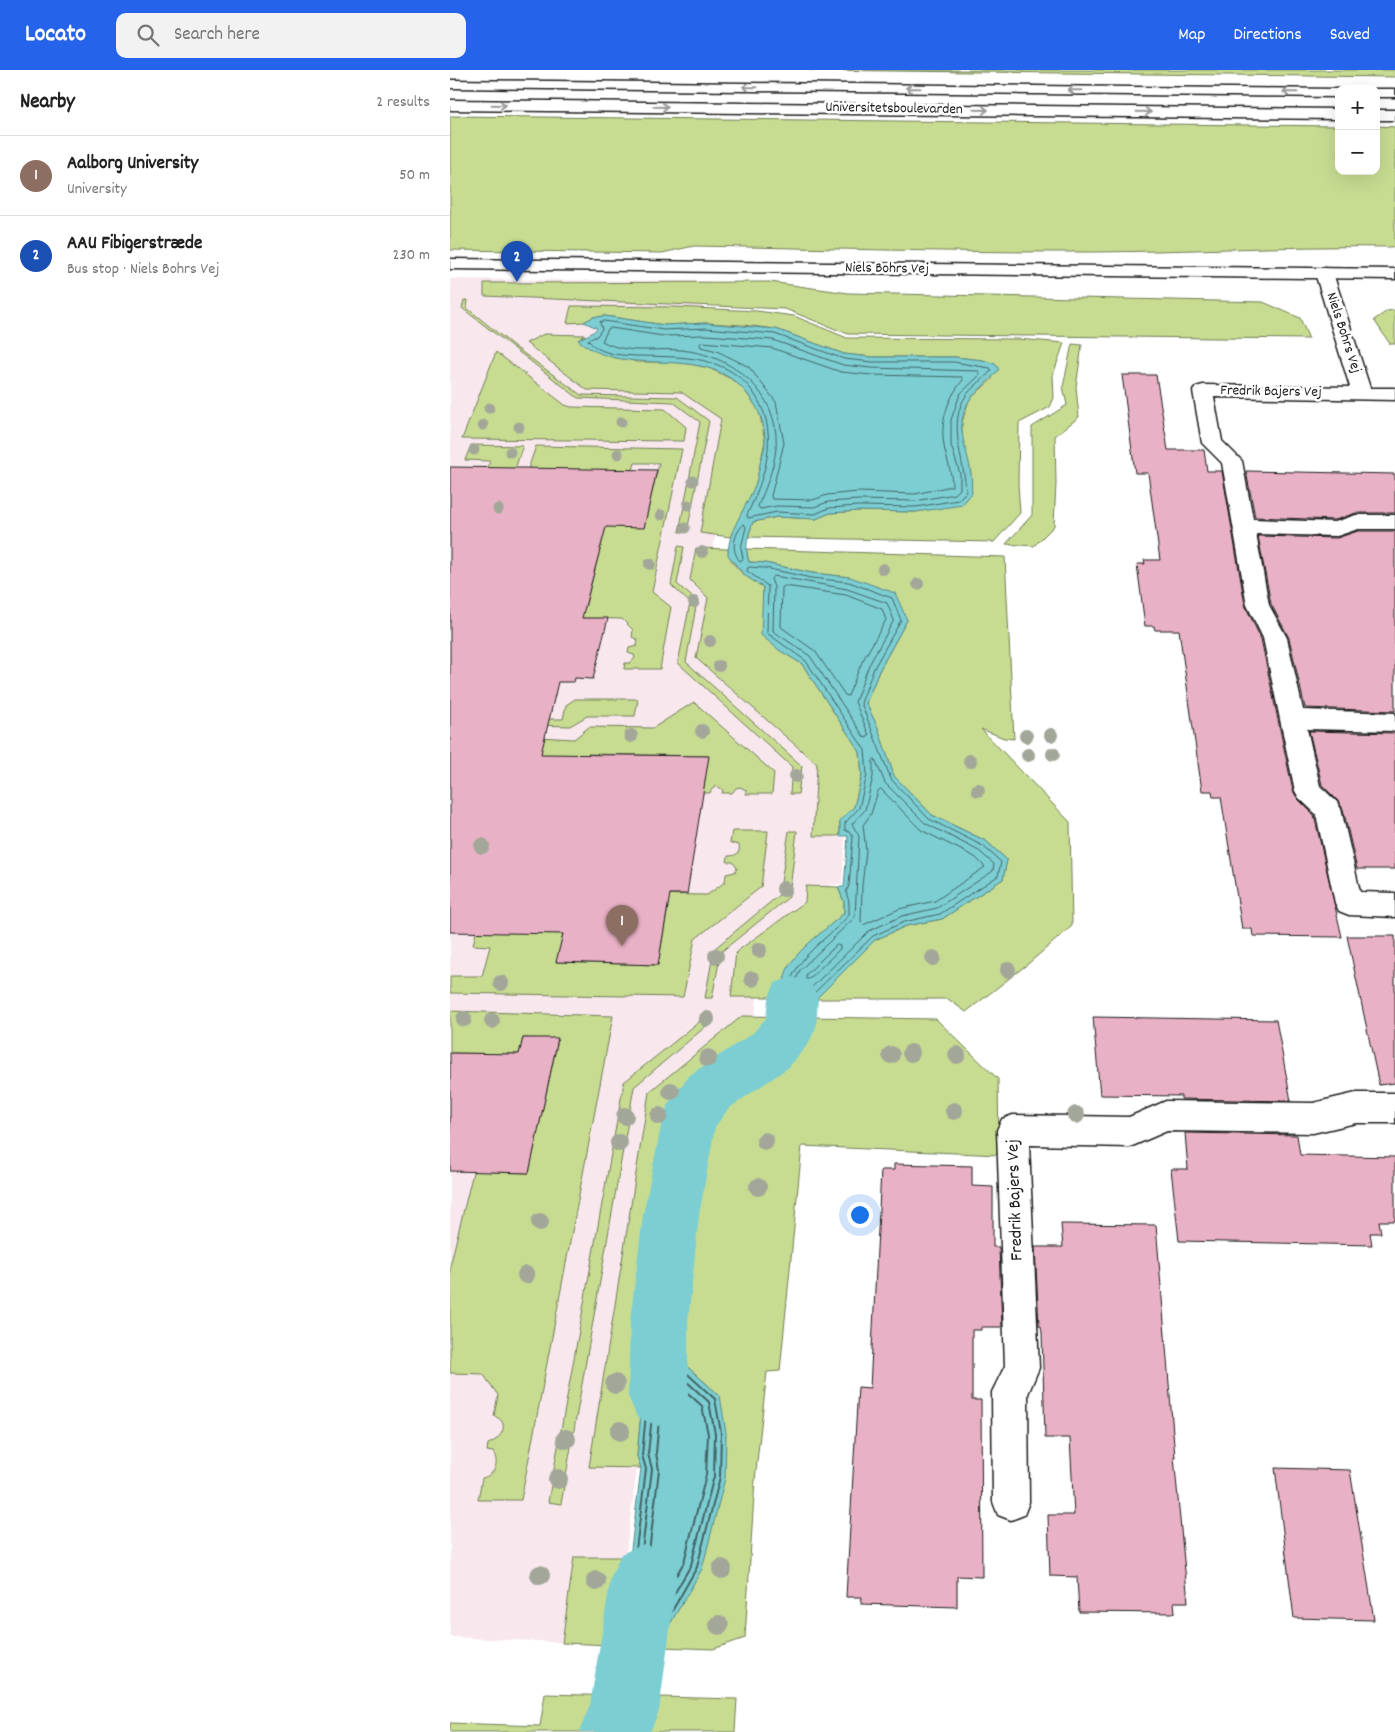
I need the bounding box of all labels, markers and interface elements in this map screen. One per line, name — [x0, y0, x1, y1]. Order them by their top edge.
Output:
search box — [116, 13, 466, 58]
text: Locato — [25, 18, 86, 52]
icon: search — [134, 21, 162, 49]
text: Search here — [174, 22, 260, 49]
text: Map — [1178, 23, 1205, 48]
text: Directions — [1233, 23, 1302, 48]
text: Saved — [1330, 23, 1370, 48]
one-way arrow — [742, 82, 758, 92]
one-way arrow — [905, 84, 921, 93]
one-way arrow — [1067, 85, 1084, 95]
map controls — [1335, 85, 1380, 175]
button: + — [1335, 85, 1380, 130]
one-way arrow — [1282, 87, 1298, 97]
text: Nearby — [20, 88, 75, 118]
text: 2 results — [376, 91, 430, 114]
street label: Universitetsboulevarden — [825, 97, 963, 121]
one-way arrow — [490, 100, 506, 110]
one-way arrow — [652, 102, 669, 112]
one-way arrow — [973, 106, 989, 115]
one-way arrow — [1135, 107, 1151, 117]
button: − — [1335, 130, 1380, 175]
text: Aalborg University — [67, 151, 198, 178]
text: 1 — [34, 164, 38, 187]
text: 50 m — [399, 164, 430, 187]
text: University — [67, 178, 127, 201]
text: AAU Fibigerstræde — [67, 231, 202, 258]
pin: 2 — [501, 241, 533, 282]
text: 2 — [33, 244, 40, 267]
text: 230 m — [393, 244, 430, 267]
street label: Niels Bohrs Vej — [845, 257, 929, 281]
text: Bus stop · Niels Bohrs Vej — [67, 258, 219, 281]
street label: Niels Bohrs Vej — [1320, 290, 1366, 376]
street label: Fredrik Bajers Vej — [1220, 380, 1322, 404]
pin: 1 — [606, 905, 638, 946]
street label: Fredrik Bajers Vej — [1001, 1139, 1031, 1261]
your location — [847, 1202, 873, 1228]

